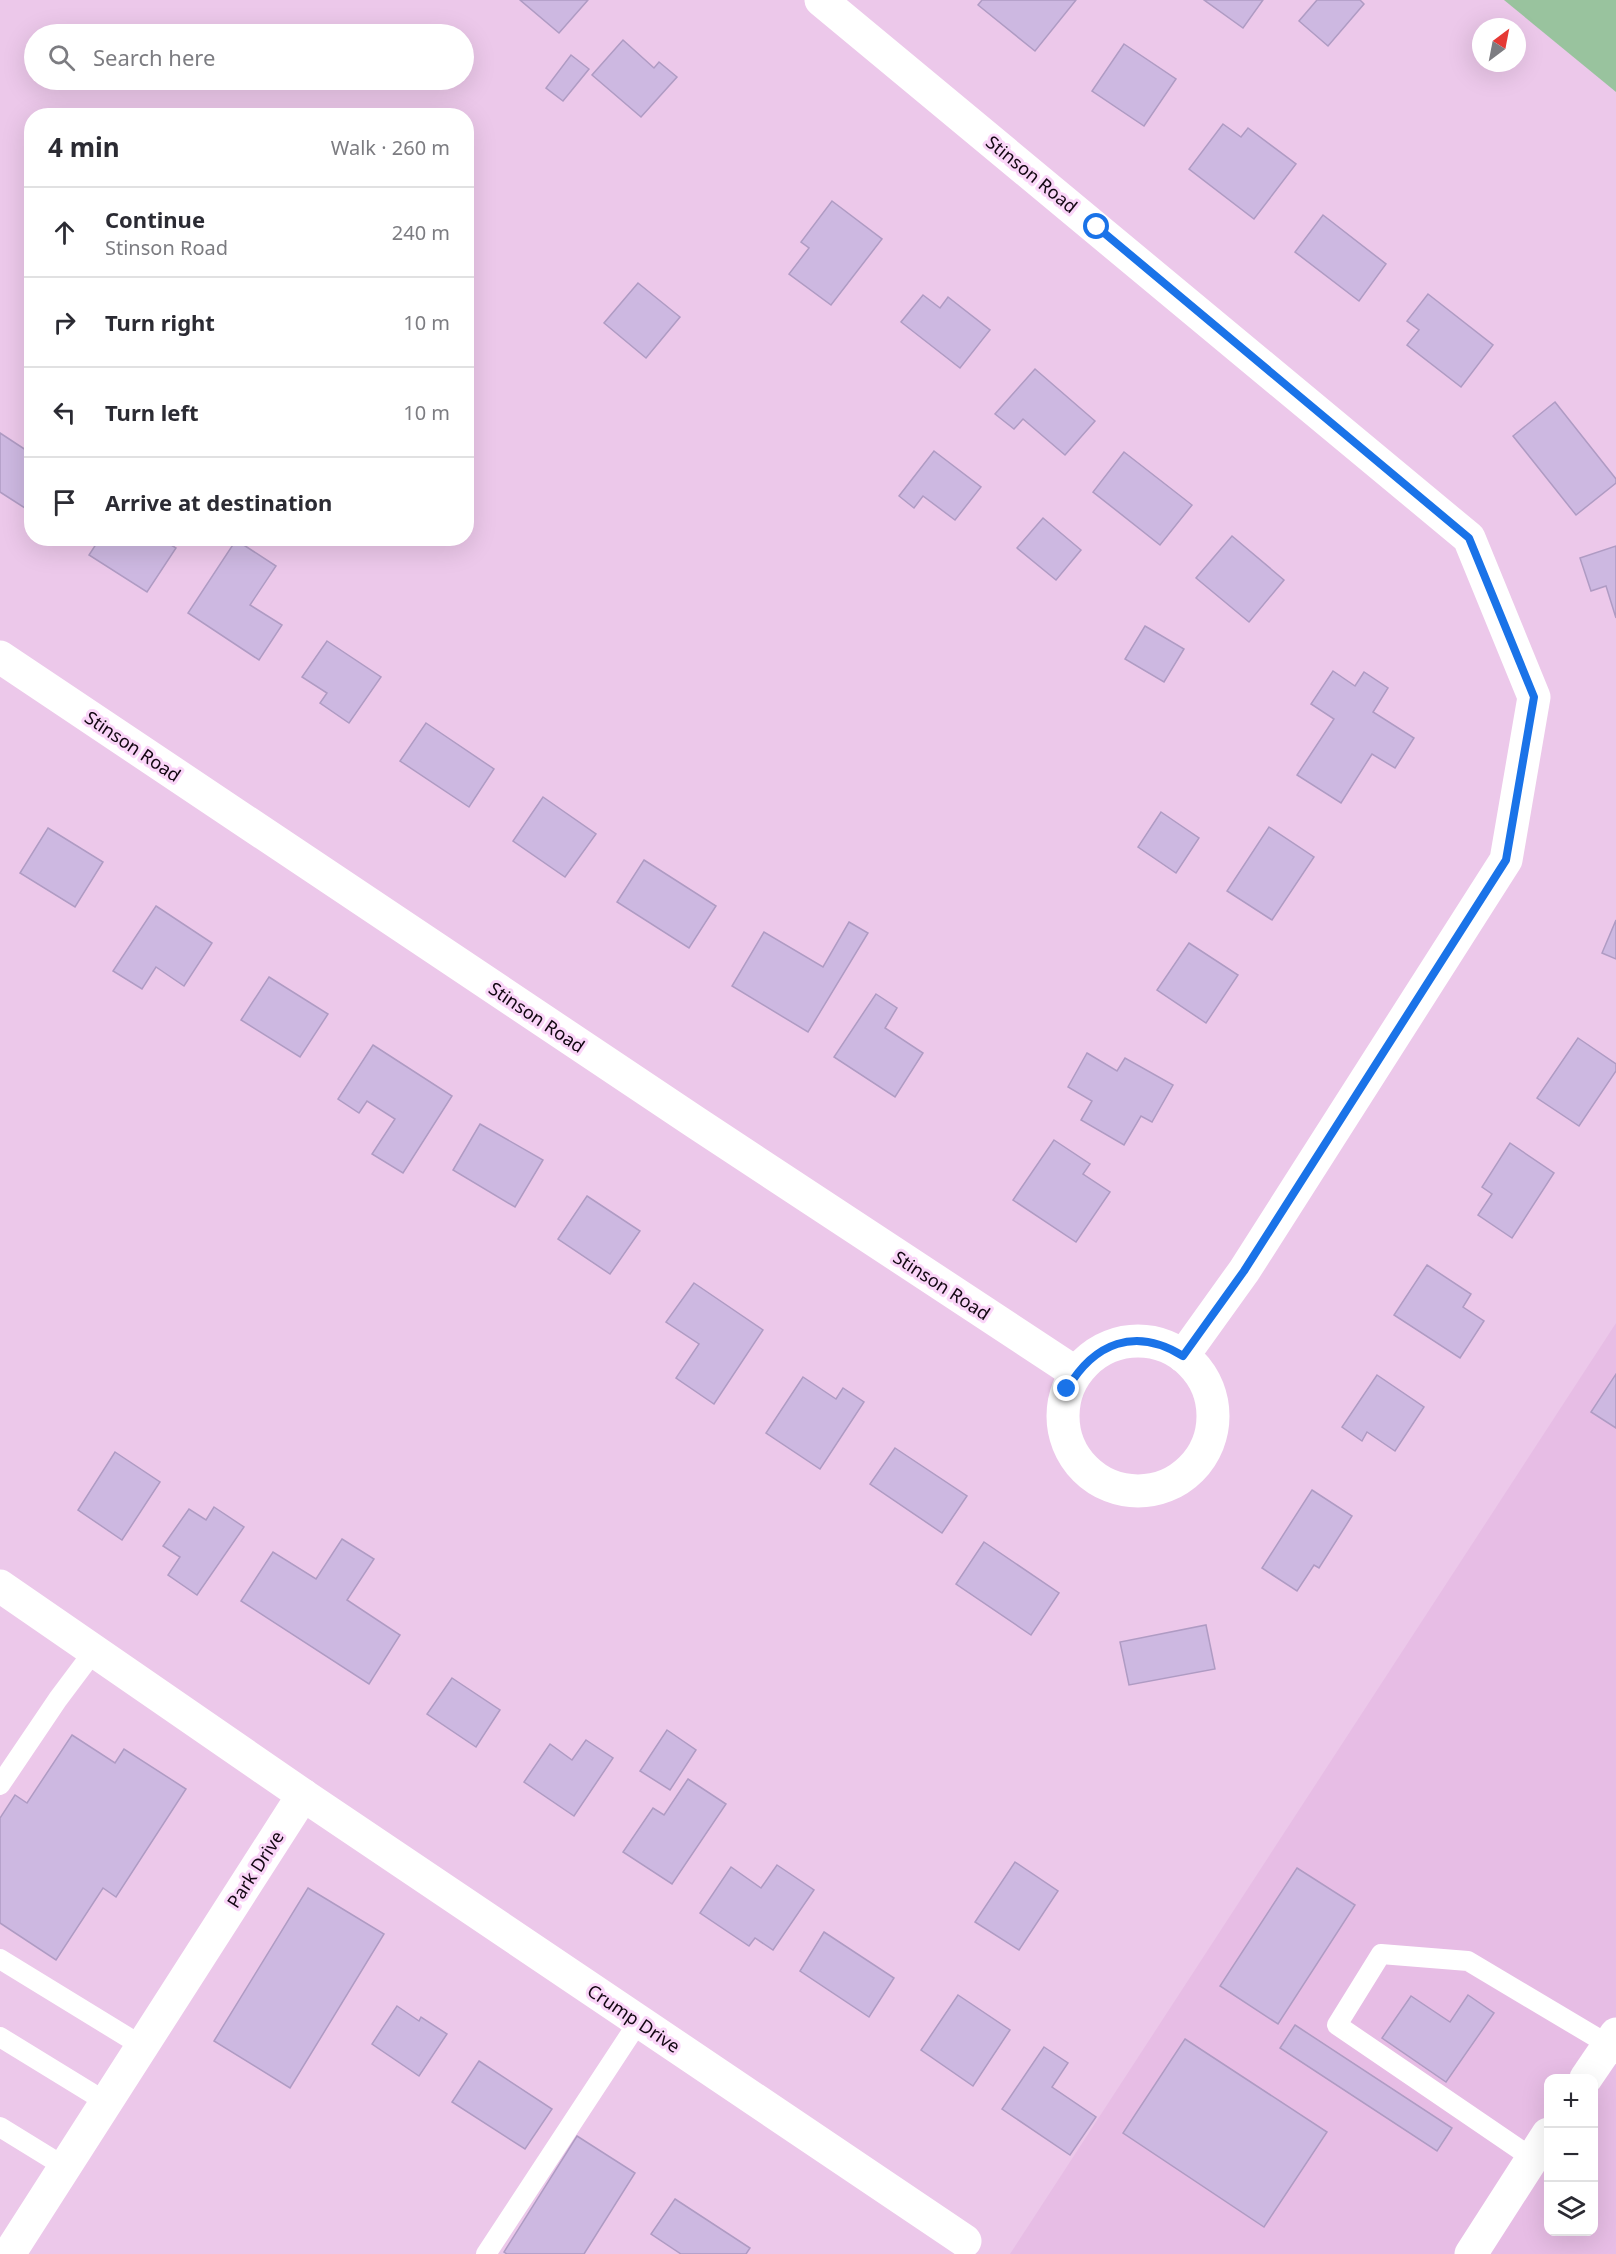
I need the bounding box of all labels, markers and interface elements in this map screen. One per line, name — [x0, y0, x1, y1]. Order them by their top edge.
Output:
north arrow — [1472, 18, 1526, 72]
search box — [24, 24, 474, 90]
icon: search — [45, 41, 78, 74]
text: Search here — [93, 42, 215, 72]
text: 4 min — [48, 129, 120, 165]
street label: Stinson Road — [981, 130, 1083, 218]
text: Walk · 260 m — [331, 134, 450, 161]
text: Continue — [105, 204, 205, 234]
route start — [1083, 213, 1109, 239]
icon: ahead — [48, 216, 81, 249]
text: 240 m — [392, 219, 450, 246]
text: Stinson Road — [105, 234, 228, 261]
icon: right — [48, 306, 81, 339]
text: Turn right — [105, 307, 215, 337]
text: 10 m — [403, 309, 450, 336]
icon: left — [48, 396, 81, 429]
text: Turn left — [105, 397, 199, 427]
text: 10 m — [403, 399, 450, 426]
icon: arrive — [48, 486, 81, 519]
text: Arrive at destination — [105, 487, 332, 517]
street label: Stinson Road — [80, 705, 186, 787]
street label: Stinson Road — [484, 976, 590, 1058]
street label: Stinson Road — [889, 1245, 995, 1325]
route end — [1053, 1375, 1079, 1401]
street label: Park Drive — [221, 1826, 289, 1912]
street label: Crump Drive — [583, 1978, 685, 2058]
map controls — [1544, 2074, 1598, 2236]
button: + — [1544, 2074, 1598, 2128]
button: − — [1544, 2128, 1598, 2182]
button: layers — [1544, 2182, 1598, 2236]

